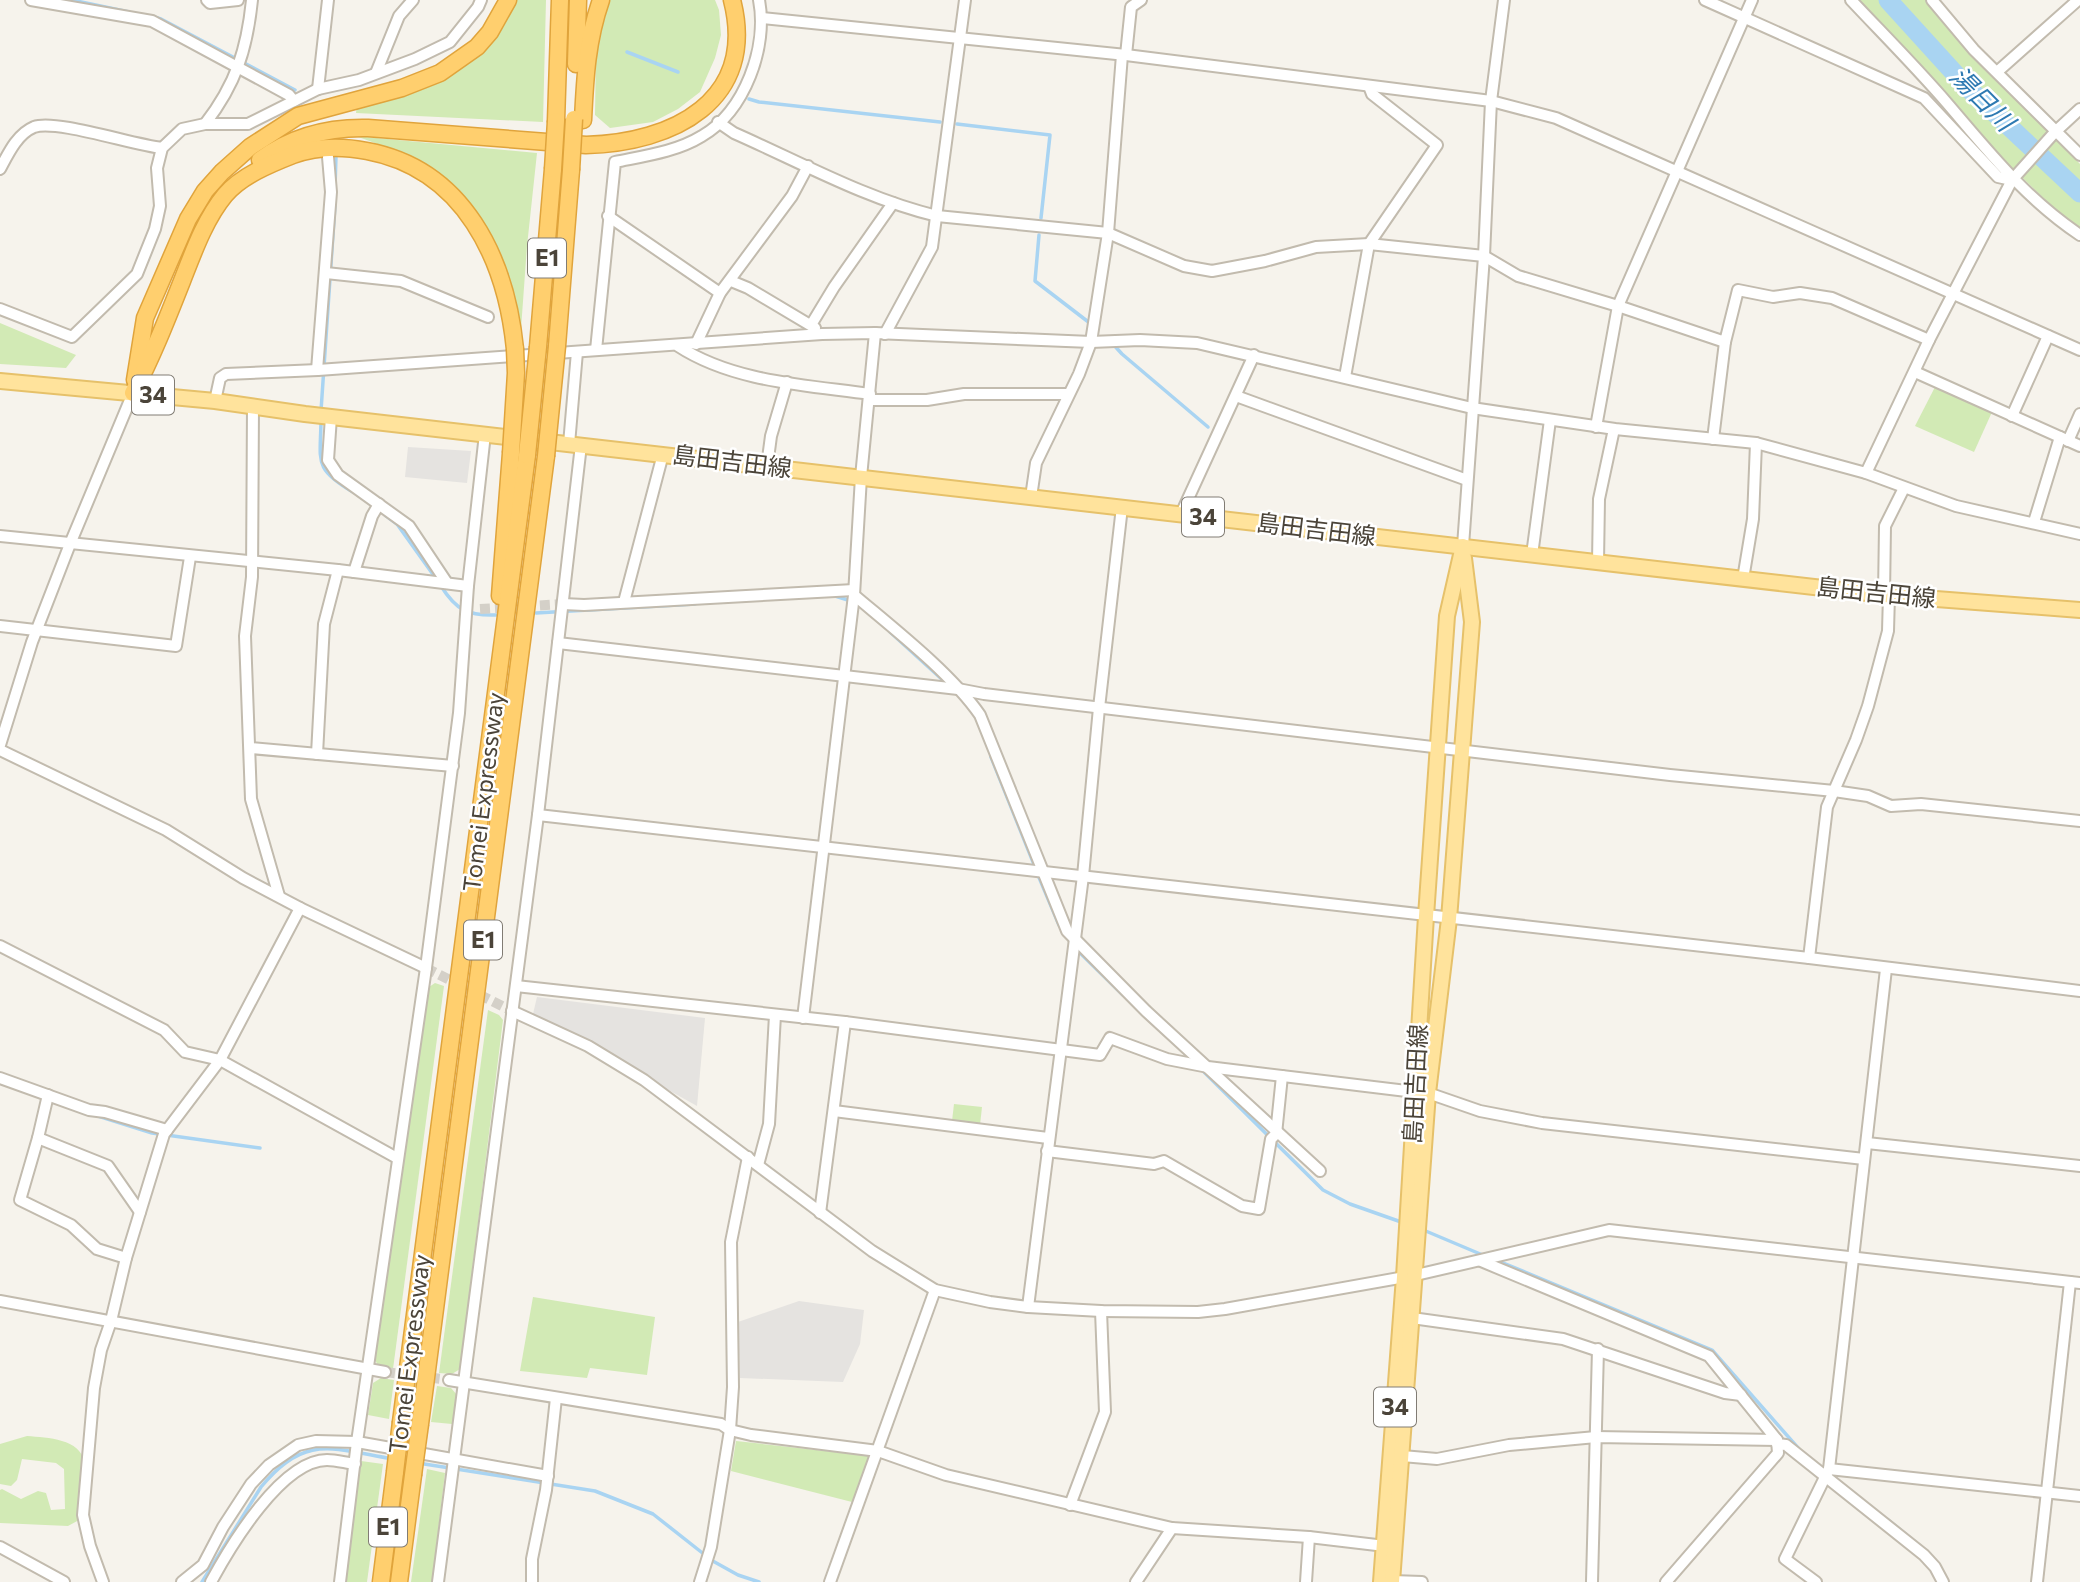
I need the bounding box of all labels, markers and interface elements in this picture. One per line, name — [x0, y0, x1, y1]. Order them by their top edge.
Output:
water label: 湯日川 — [1945, 59, 2024, 139]
road number: E1 — [528, 238, 566, 278]
road number: 34 — [132, 376, 174, 414]
street label: 島田吉田線 — [671, 439, 794, 482]
road number: 34 — [1182, 498, 1224, 537]
street label: 島田吉田線 — [1255, 507, 1378, 550]
street label: 島田吉田線 — [1815, 571, 1937, 612]
street label: Tomei Expressway — [456, 691, 509, 893]
road number: E1 — [464, 920, 502, 959]
street label: 島田吉田線 — [1397, 1023, 1432, 1145]
street label: Tomei Expressway — [382, 1253, 435, 1455]
road number: 34 — [1374, 1388, 1416, 1426]
road number: E1 — [369, 1508, 407, 1546]

